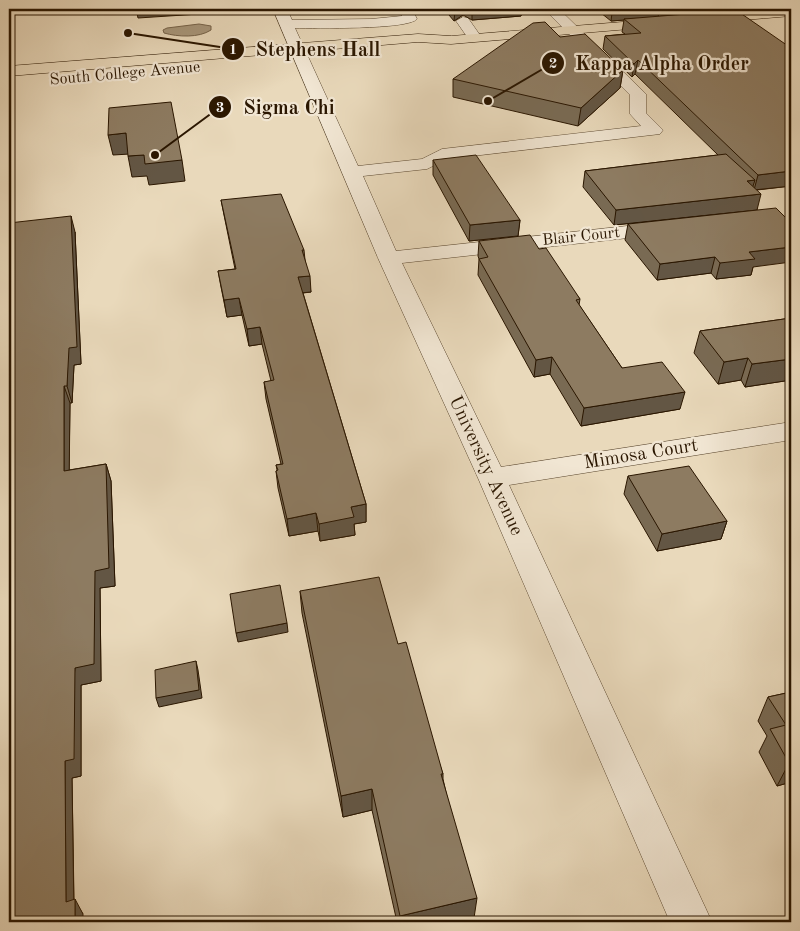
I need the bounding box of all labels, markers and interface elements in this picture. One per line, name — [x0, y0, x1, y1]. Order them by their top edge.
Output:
callout: Stephens Hall — [221, 31, 391, 66]
text: Stephens Hall — [256, 41, 380, 61]
text: 1 — [229, 43, 237, 58]
callout: Kappa Alpha Order — [540, 45, 759, 80]
text: Kappa Alpha Order — [575, 55, 749, 75]
text: 2 — [549, 57, 557, 72]
street label: South College Avenue — [49, 59, 201, 89]
callout: Sigma Chi — [208, 89, 344, 124]
text: Sigma Chi — [243, 99, 335, 119]
text: 3 — [216, 101, 224, 116]
street label: Blair Court — [541, 225, 621, 249]
street label: University Avenue — [444, 393, 526, 539]
street label: Mimosa Court — [583, 437, 699, 473]

